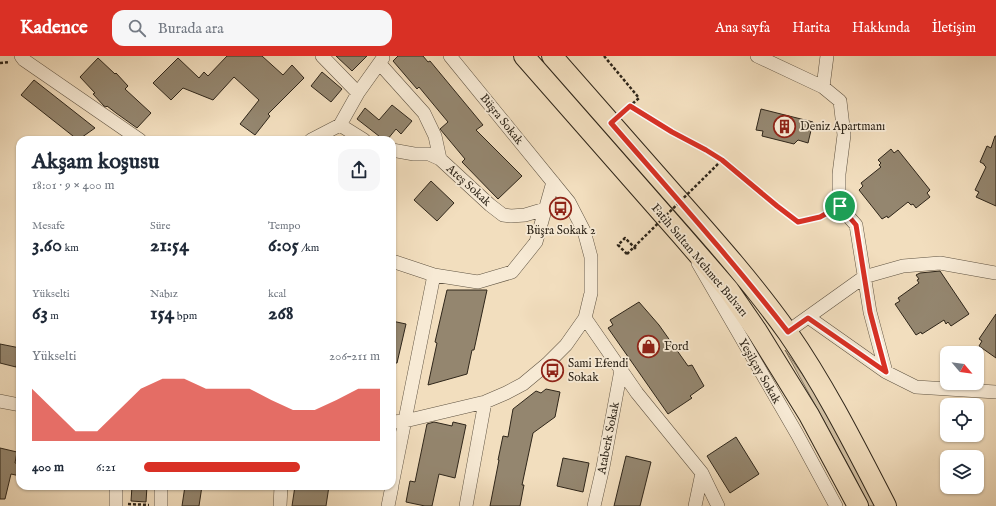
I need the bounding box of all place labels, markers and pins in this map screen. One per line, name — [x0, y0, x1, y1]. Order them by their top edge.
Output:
building icon: Deniz Apartmanı — [772, 113, 798, 139]
place label: Deniz Apartmanı — [800, 119, 885, 135]
pin — [823, 189, 857, 223]
bus stop icon: Büşra Sokak 2 — [548, 196, 574, 222]
place label: Büşra Sokak 2 — [526, 223, 596, 238]
shop icon: Ford — [635, 333, 661, 359]
place label: Ford — [664, 339, 689, 354]
place label: Sami Efendi Sokak — [568, 356, 629, 385]
bus stop icon: Sami Efendi Sokak — [540, 357, 566, 383]

